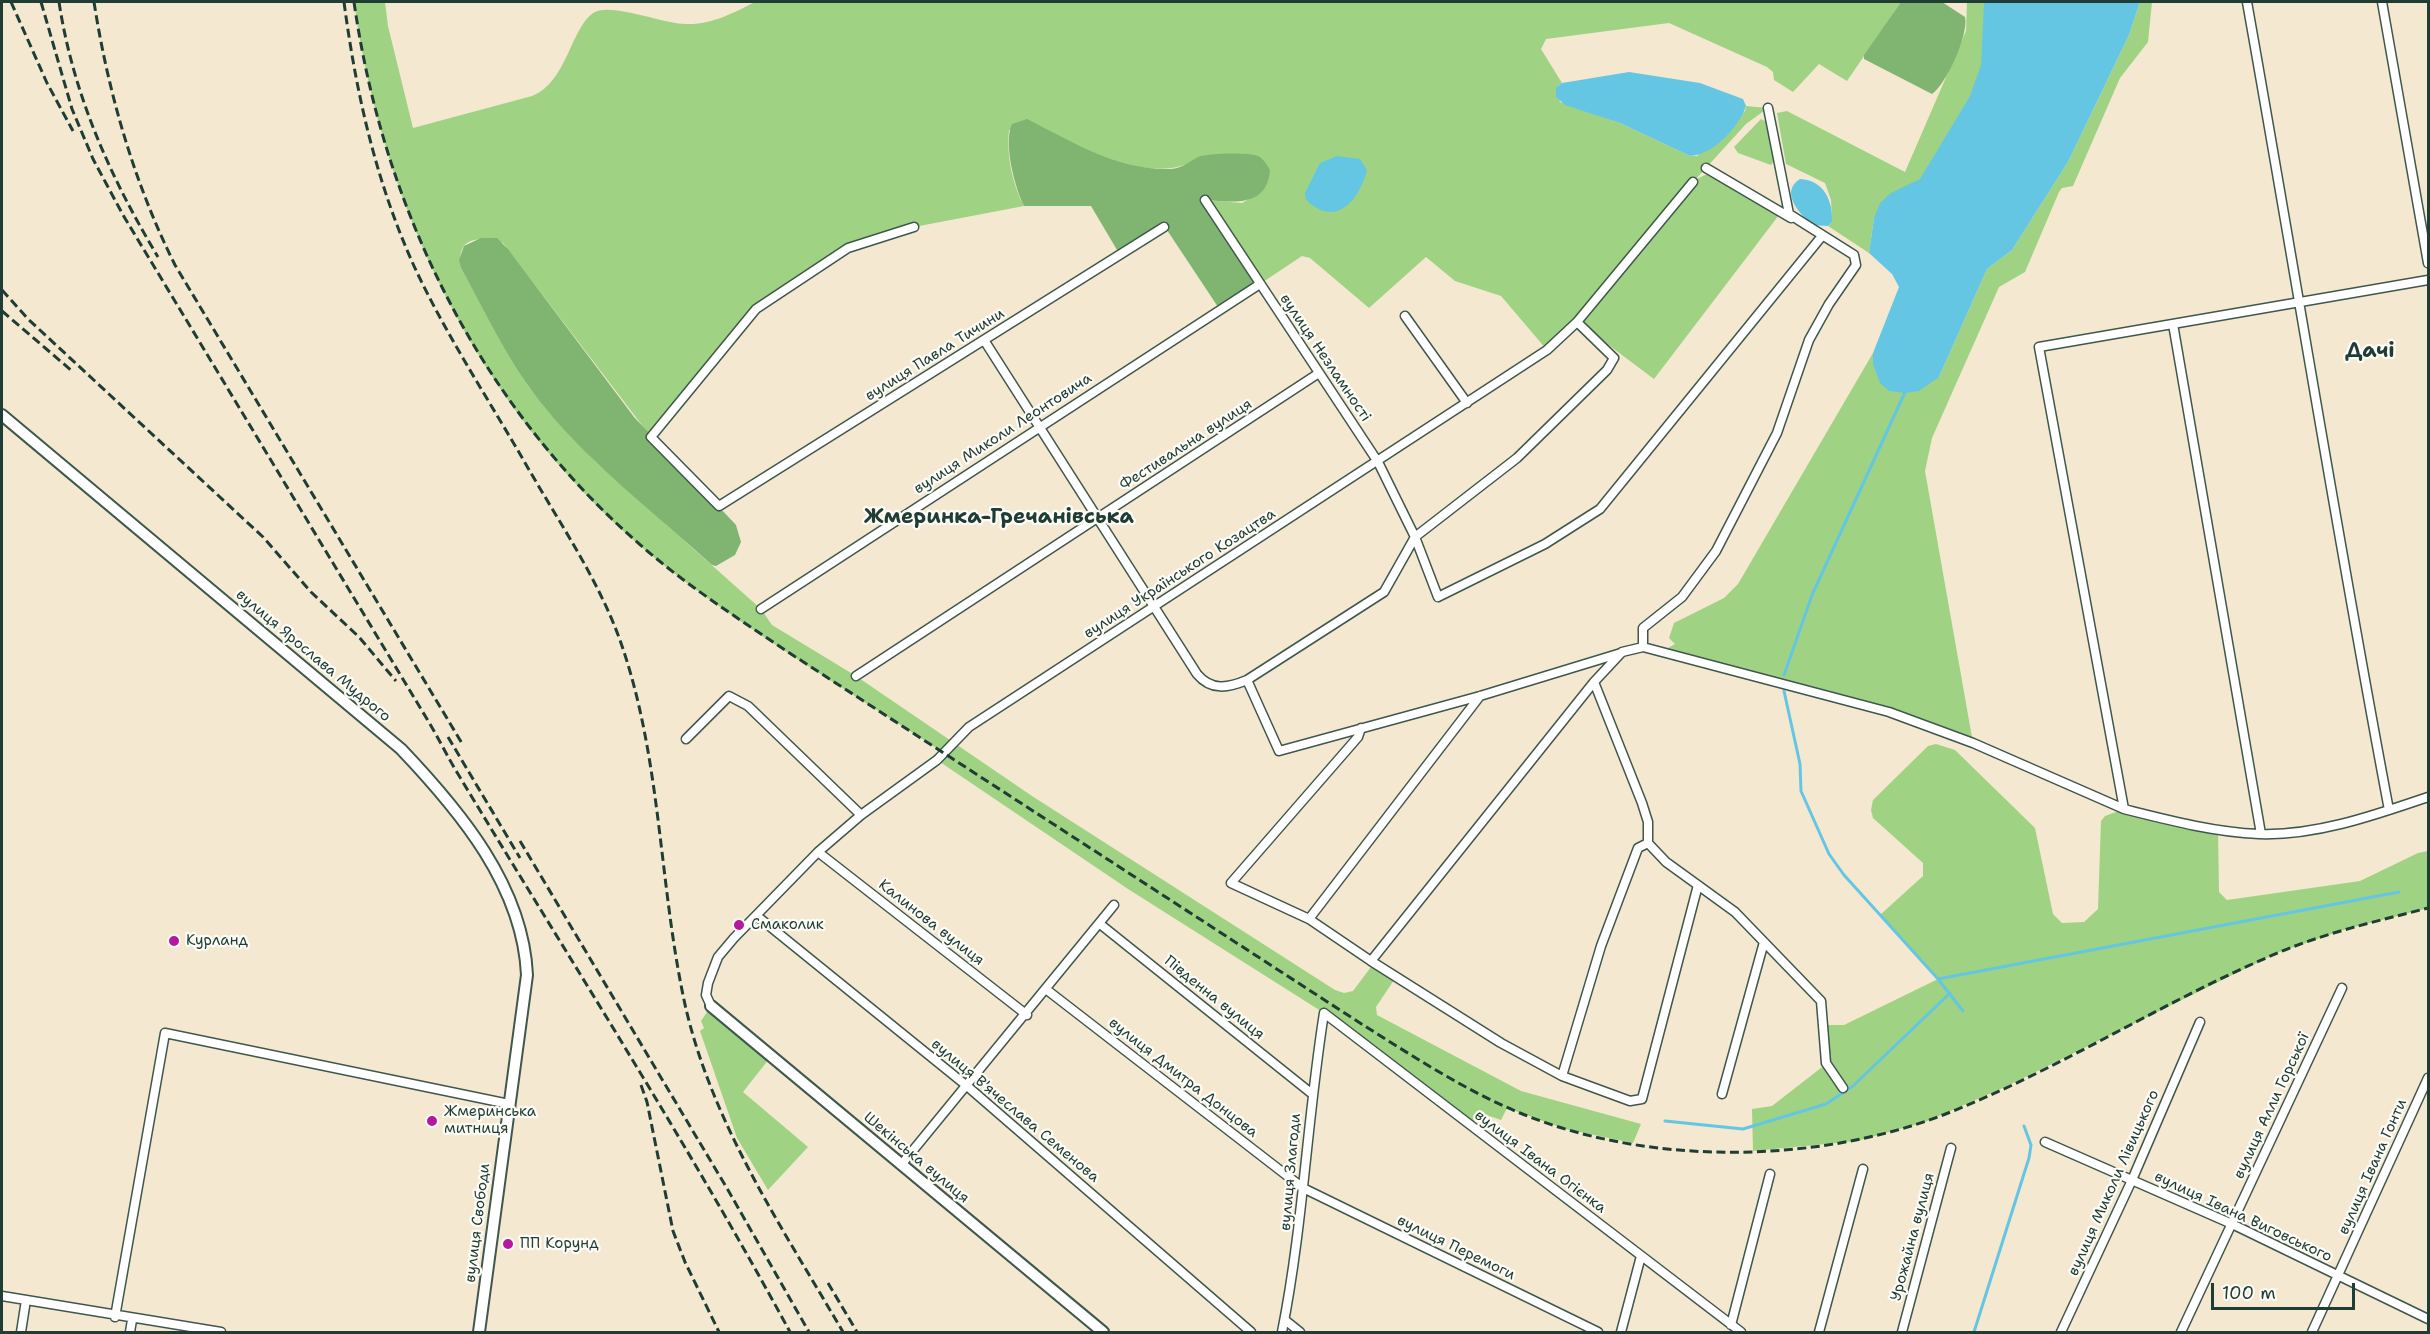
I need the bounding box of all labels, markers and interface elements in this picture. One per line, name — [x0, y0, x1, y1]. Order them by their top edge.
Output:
street label: вулиця Незламності — [1276, 291, 1374, 425]
street label: вулиця Павла Тичини — [862, 305, 1008, 405]
district label: Дачі — [2345, 339, 2395, 365]
street label: вулиця Миколи Леонтовича — [911, 370, 1095, 498]
street label: Фестивальна вулиця — [1116, 395, 1256, 495]
district label: Жмеринка-Гречанівська — [864, 505, 1134, 531]
street label: вулиця Українського Козацтва — [1081, 505, 1279, 643]
street label: вулиця Ярослава Мудрого — [232, 586, 394, 726]
street label: Калинова вулиця — [875, 876, 987, 970]
place label: Смаколик — [751, 916, 824, 934]
marker: Смаколик — [732, 918, 746, 932]
place label: Курланд — [186, 932, 248, 950]
marker: Курланд — [167, 934, 181, 948]
street label: Південна вулиця — [1160, 952, 1268, 1044]
street label: вулиця Дмитра Донцова — [1105, 1014, 1261, 1142]
street label: вулиця Алли Горської — [2230, 1030, 2314, 1182]
street label: вулиця В'ячеслава Семенова — [927, 1035, 1103, 1187]
street label: вулиця Миколи Лівицького — [2065, 1087, 2163, 1279]
street label: вулиця Івана Гонти — [2335, 1096, 2411, 1238]
place label: Жмеринська митниця — [444, 1103, 536, 1138]
street label: вулиця Івана Огієнка — [1471, 1107, 1609, 1217]
street label: Шекінська вулиця — [859, 1108, 973, 1208]
street label: вулиця Злагоди — [1277, 1113, 1305, 1231]
marker: Жмеринська митниця — [425, 1114, 439, 1128]
street label: вулиця Свободи — [462, 1162, 494, 1284]
street label: вулиця Івана Виговського — [2151, 1168, 2335, 1266]
street label: Урожайна вулиця — [1887, 1171, 1939, 1303]
street label: вулиця Перемоги — [1394, 1212, 1518, 1284]
place label: ПП Корунд — [520, 1235, 599, 1253]
marker: ПП Корунд — [501, 1237, 515, 1251]
scale bar — [2214, 1271, 2358, 1309]
text: 100 m — [2222, 1281, 2276, 1305]

